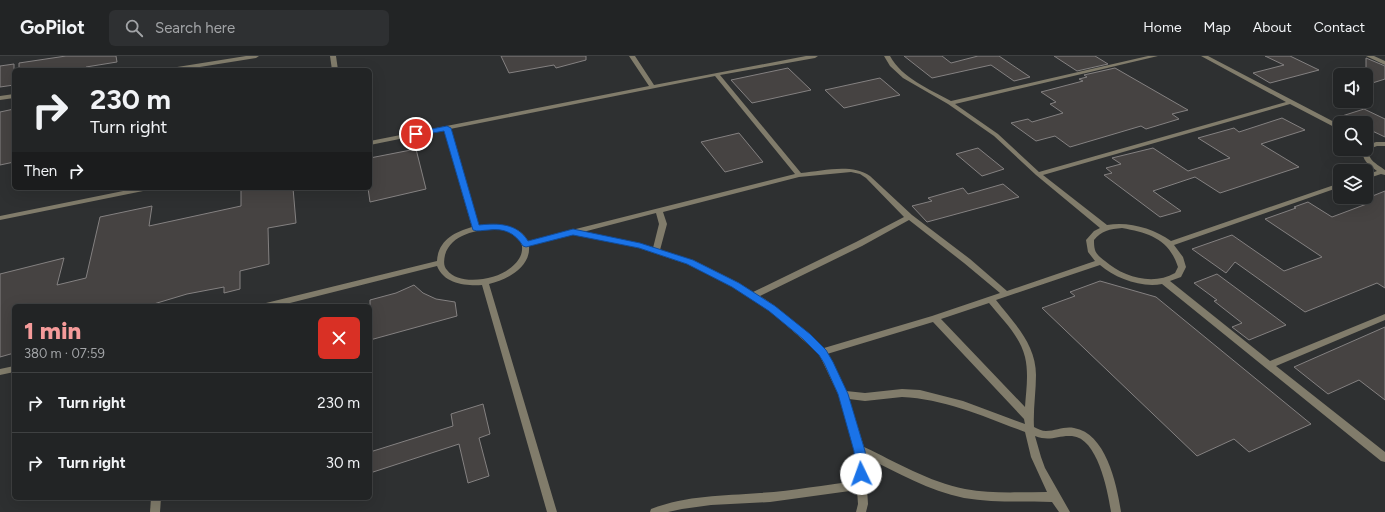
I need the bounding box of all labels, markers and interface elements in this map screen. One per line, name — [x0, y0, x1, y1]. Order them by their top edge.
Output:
search box — [109, 10, 389, 46]
text: GoPilot — [20, 16, 85, 39]
icon: search — [123, 17, 145, 39]
text: Search here — [155, 19, 235, 37]
text: Home — [1143, 19, 1182, 36]
text: Map — [1204, 19, 1231, 36]
text: About — [1253, 19, 1292, 36]
text: Contact — [1314, 19, 1365, 36]
map controls — [1333, 68, 1373, 204]
button: sound — [1333, 68, 1373, 108]
text: 230 m — [90, 82, 171, 116]
icon: right — [24, 84, 76, 136]
text: Turn right — [90, 116, 167, 138]
button: search — [1333, 116, 1373, 156]
pin — [399, 117, 433, 151]
icon: arrive — [405, 123, 427, 145]
icon: right — [65, 160, 87, 182]
text: Then — [24, 162, 57, 180]
button: layers — [1333, 164, 1373, 204]
text: 1 min — [24, 316, 81, 345]
button: close — [318, 317, 360, 359]
text: 380 m · 07:59 — [24, 346, 105, 361]
icon: right — [24, 392, 46, 414]
text: Turn right — [58, 394, 126, 412]
text: 230 m — [317, 394, 360, 412]
icon: right — [24, 452, 46, 474]
position arrow — [840, 453, 882, 495]
text: Turn right — [58, 454, 126, 472]
text: 30 m — [326, 454, 360, 472]

